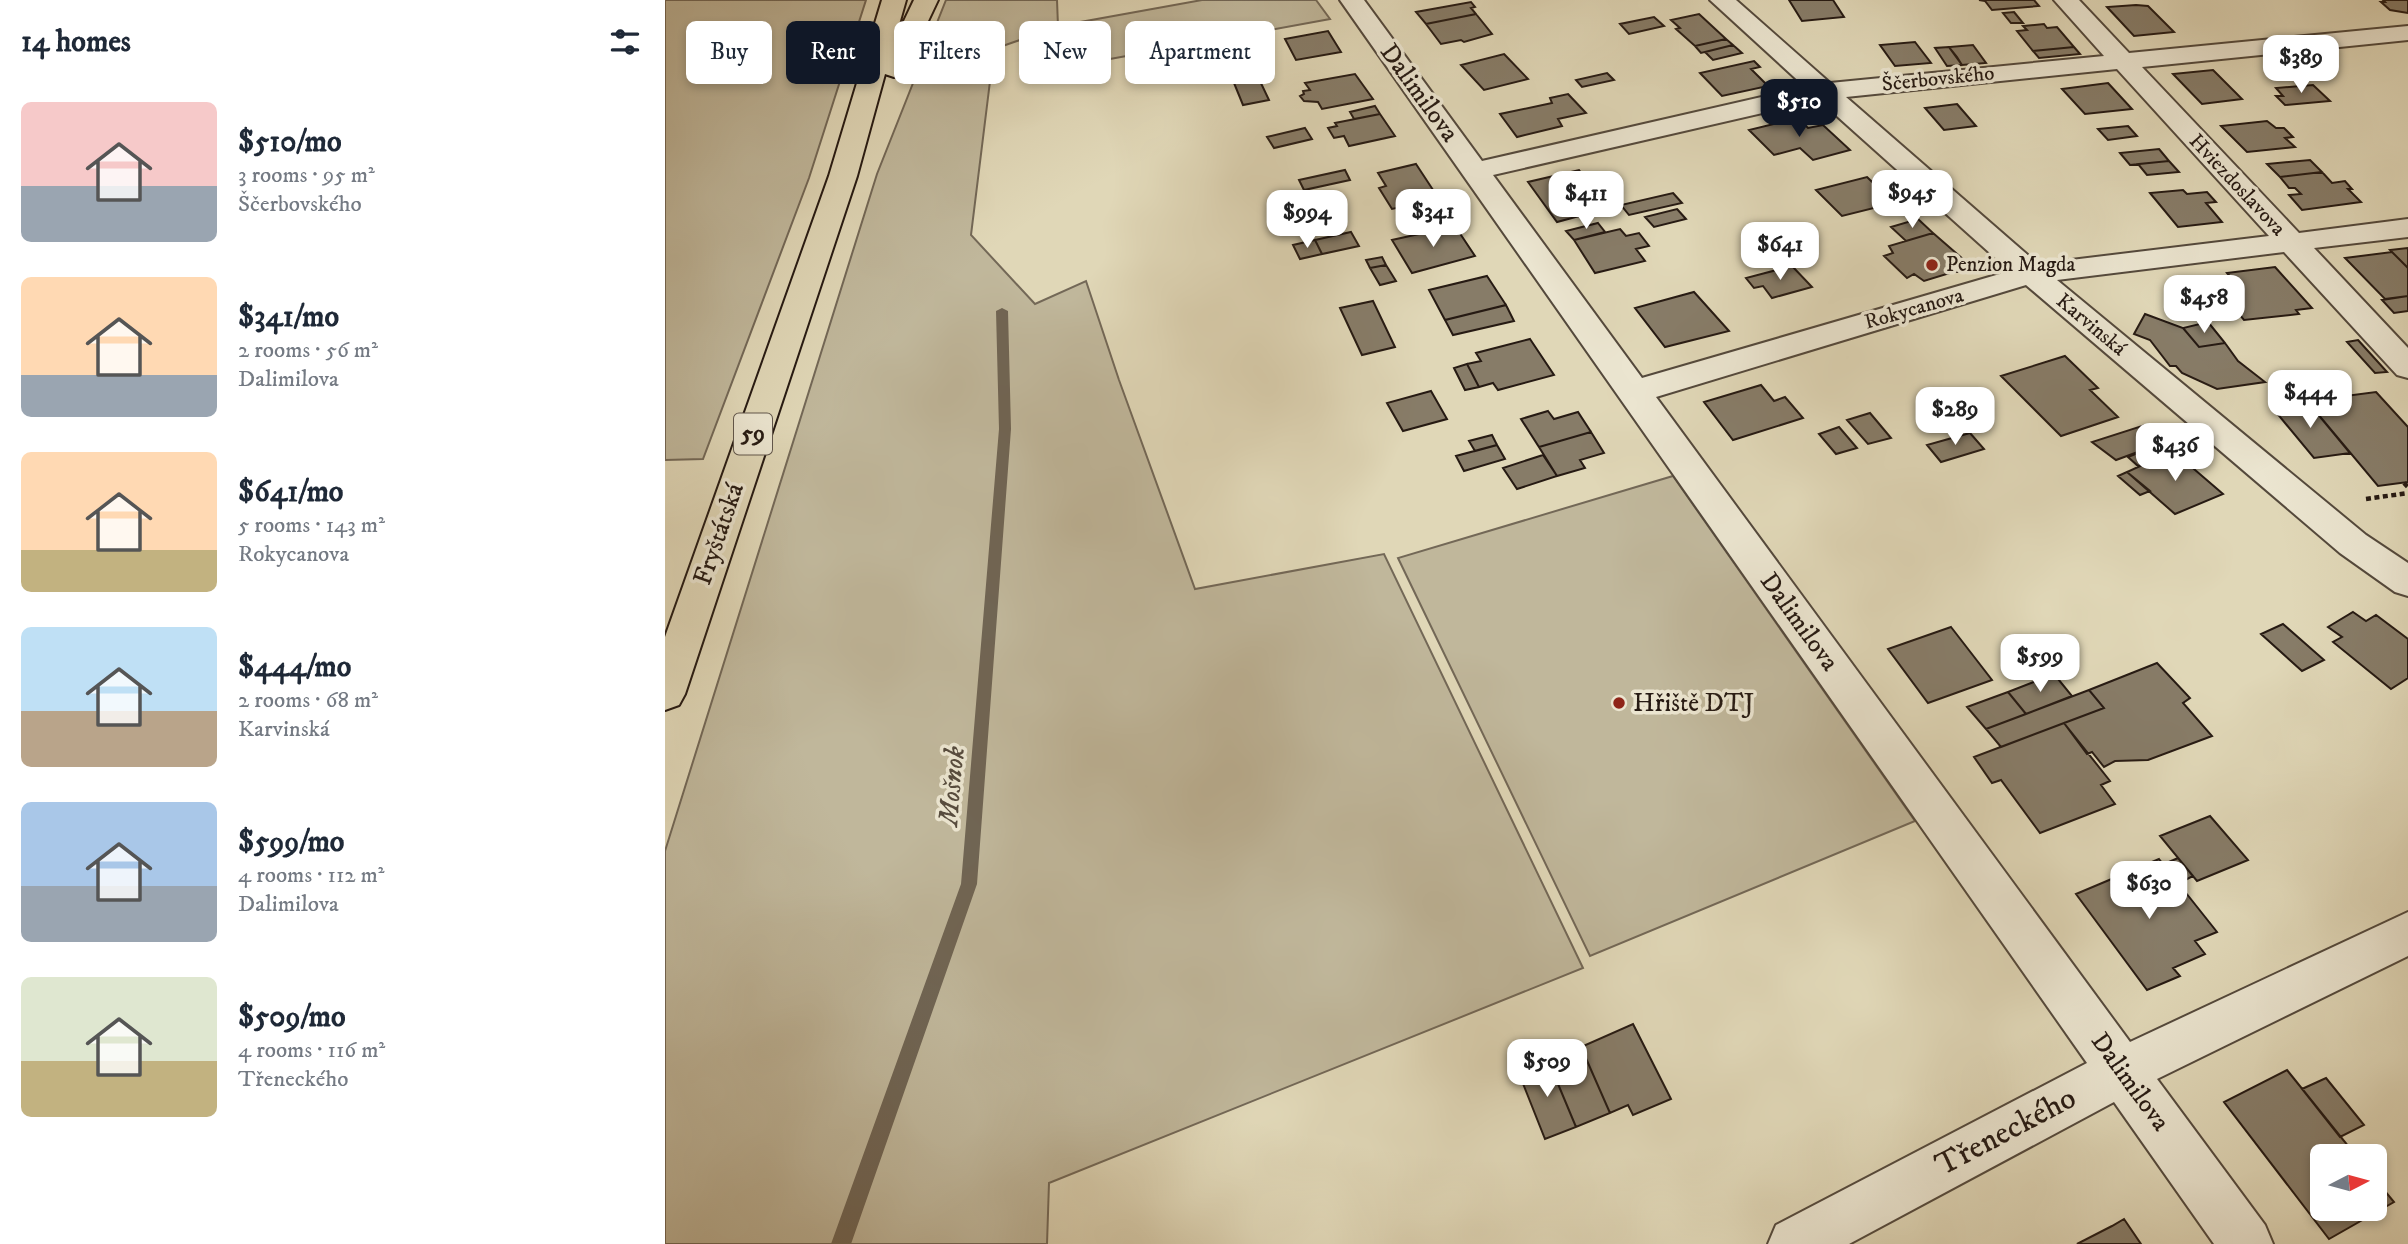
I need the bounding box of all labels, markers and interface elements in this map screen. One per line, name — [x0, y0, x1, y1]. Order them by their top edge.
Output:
chip: Buy — [686, 21, 772, 84]
chip: Rent — [786, 21, 880, 84]
chip: Filters — [894, 21, 1005, 84]
chip: New — [1019, 21, 1111, 84]
chip: Apartment — [1125, 21, 1275, 84]
icon: filters — [606, 23, 644, 61]
text: 14 homes — [21, 24, 131, 61]
pin: $389 — [2260, 36, 2342, 95]
street label: Dalimilova — [1372, 37, 1466, 149]
text: $389 — [2279, 43, 2323, 72]
street label: Ščerbovského — [1880, 58, 1996, 98]
pin: $510 — [1758, 80, 1840, 139]
text: $510 — [1777, 87, 1821, 116]
text: $510/mo — [238, 124, 342, 161]
street label: Hviezdoslavova — [2183, 129, 2291, 242]
icon: home — [77, 130, 161, 214]
text: 3 rooms · 95 m² — [238, 161, 375, 190]
pin: $945 — [1871, 170, 1953, 230]
pin: $411 — [1545, 172, 1627, 231]
text: $945 — [1888, 178, 1936, 207]
text: $411 — [1565, 179, 1607, 208]
text: Ščerbovského — [238, 190, 362, 219]
pin: $994 — [1266, 190, 1348, 250]
pin: $341 — [1392, 190, 1474, 249]
text: $341 — [1412, 197, 1454, 226]
text: $994 — [1283, 198, 1331, 227]
pin: $641 — [1739, 222, 1821, 282]
text: $641 — [1757, 230, 1803, 259]
place label: Penzion Magda — [1946, 252, 2076, 278]
marker: Penzion Magda — [1924, 257, 1940, 273]
pin: $458 — [2163, 276, 2245, 335]
street label: Rokycanova — [1862, 282, 1966, 335]
text: $458 — [2180, 283, 2228, 312]
street label: Karvinská — [2051, 288, 2131, 362]
text: $341/mo — [238, 299, 339, 336]
icon: home — [77, 305, 161, 389]
text: 2 rooms · 56 m² — [238, 336, 378, 365]
text: Dalimilova — [238, 365, 339, 394]
pin: $444 — [2269, 370, 2351, 430]
text: $444 — [2284, 378, 2336, 407]
pin: $289 — [1914, 388, 1996, 447]
text: $289 — [1932, 395, 1978, 424]
road number: 59 — [734, 414, 772, 454]
pin: $436 — [2134, 424, 2216, 483]
text: $436 — [2152, 431, 2198, 460]
text: $641/mo — [238, 474, 343, 511]
street label: Fryštátská — [686, 479, 752, 589]
icon: home — [77, 480, 161, 564]
text: 5 rooms · 143 m² — [238, 511, 385, 540]
text: Rokycanova — [238, 540, 349, 569]
street label: Dalimilova — [1752, 566, 1846, 678]
pin: $599 — [1999, 634, 2081, 694]
text: $599 — [2017, 642, 2063, 671]
text: $444/mo — [238, 649, 351, 686]
icon: home — [77, 655, 161, 739]
text: 2 rooms · 68 m² — [238, 686, 378, 715]
place label: Hřiště DTJ — [1633, 687, 1754, 720]
marker: Hřiště DTJ — [1611, 695, 1627, 711]
text: Karvinská — [238, 715, 330, 744]
water label: Mošnok — [931, 745, 973, 829]
text: $599/mo — [238, 824, 344, 861]
icon: home — [77, 830, 161, 914]
text: 4 rooms · 112 m² — [238, 861, 385, 890]
pin: $630 — [2108, 862, 2190, 921]
text: $630 — [2126, 869, 2172, 898]
text: Dalimilova — [238, 890, 339, 919]
text: $509/mo — [238, 999, 346, 1036]
icon: home — [77, 1005, 161, 1089]
street label: Dalimilova — [2083, 1026, 2177, 1138]
text: 4 rooms · 116 m² — [238, 1036, 385, 1065]
pin: $509 — [1506, 1040, 1588, 1099]
text: $509 — [1523, 1047, 1571, 1076]
text: Třeneckého — [238, 1065, 349, 1094]
street label: Třeneckého — [1929, 1078, 2083, 1186]
north arrow — [2310, 1144, 2387, 1222]
map controls — [2310, 1144, 2387, 1221]

